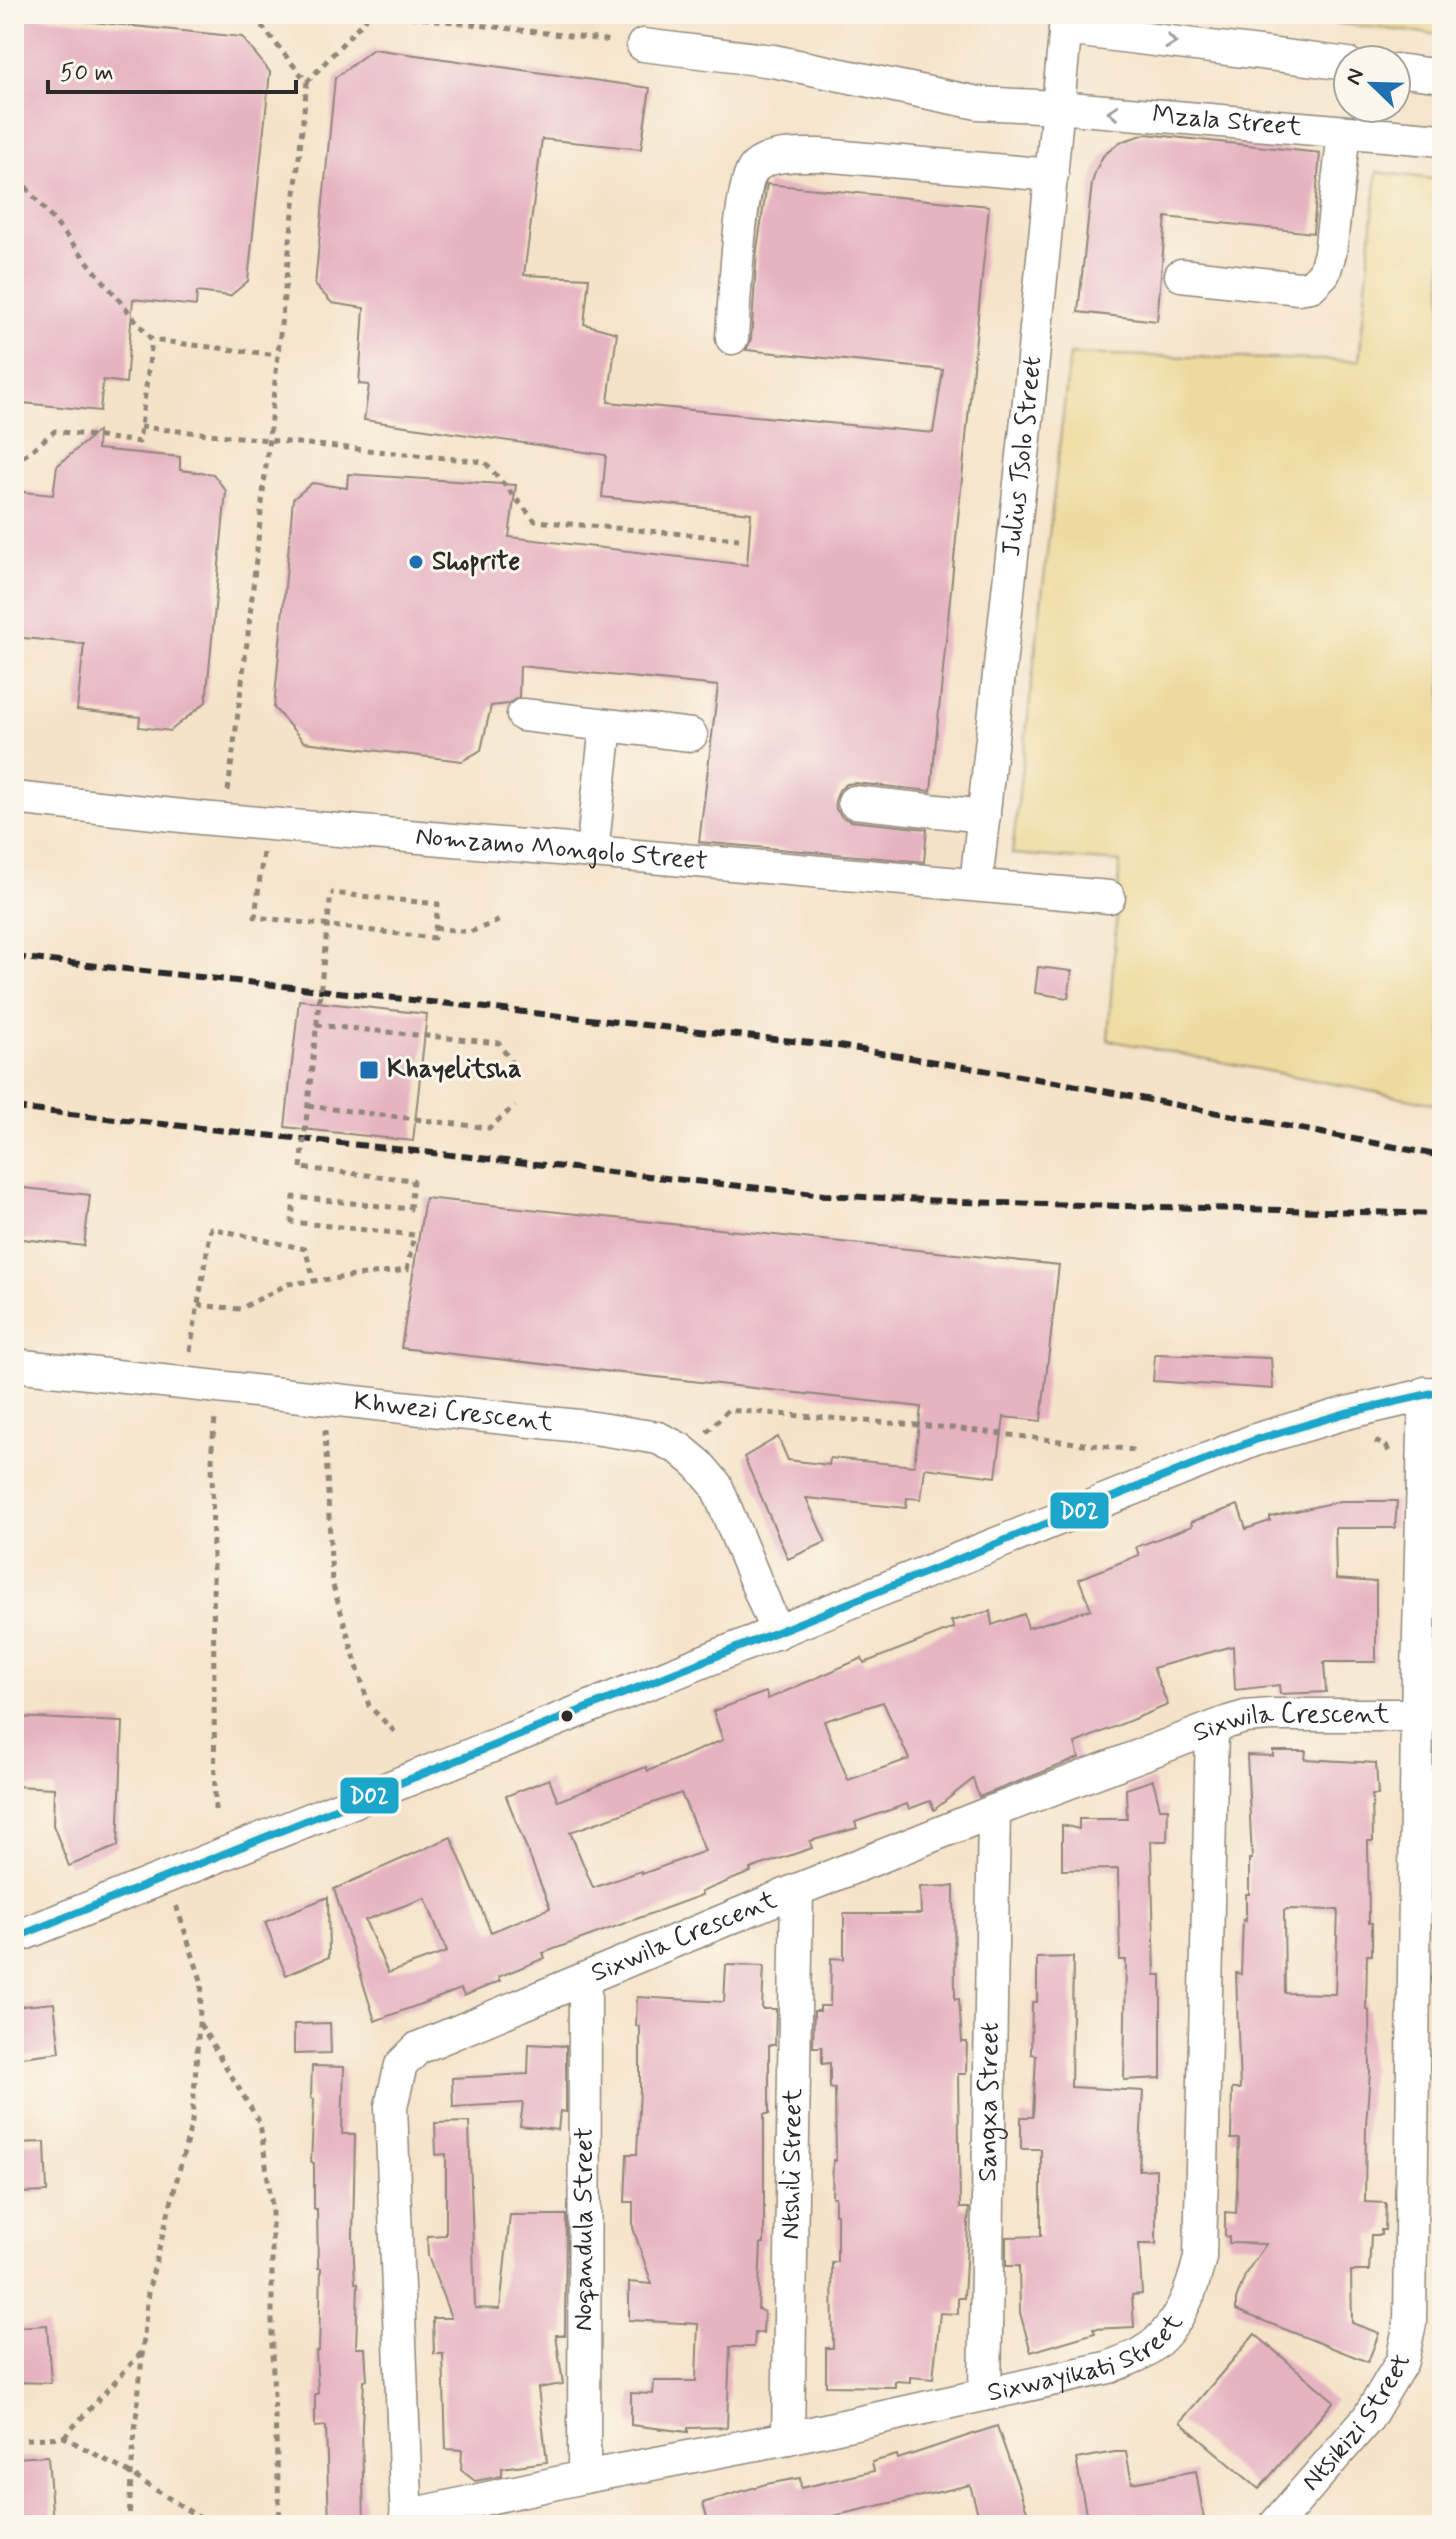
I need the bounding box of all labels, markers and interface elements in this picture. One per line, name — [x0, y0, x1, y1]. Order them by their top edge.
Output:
one-way arrow — [1164, 34, 1177, 51]
scale bar — [48, 44, 296, 94]
north arrow — [1332, 44, 1412, 124]
text: 50 m — [60, 58, 114, 89]
text: N — [1340, 65, 1371, 89]
street label: Mzala Street — [1151, 98, 1303, 145]
one-way arrow — [1106, 104, 1119, 121]
street label: Julius Tsolo Street — [995, 355, 1050, 558]
place label: Shoprite — [432, 545, 520, 579]
marker: Shoprite — [407, 553, 425, 571]
street label: Nomzamo Mongolo Street — [414, 820, 709, 879]
place label: Khayelitsha — [387, 1053, 522, 1087]
marker: Khayelitsha — [358, 1059, 380, 1081]
street label: Khwezi Crescent — [352, 1385, 555, 1440]
line badge: D02 — [1049, 1491, 1110, 1530]
text: D02 — [1059, 1498, 1099, 1526]
street label: Sixwila Crescent — [1189, 1698, 1389, 1751]
unlabelled marker — [559, 1708, 575, 1724]
line badge: D02 — [339, 1776, 400, 1815]
text: D02 — [349, 1783, 389, 1811]
street label: Sixwila Crescent — [586, 1883, 782, 1991]
street label: Sangxa Street — [971, 2022, 1008, 2182]
street label: Ntshili Street — [774, 2088, 811, 2240]
street label: Noqandula Street — [567, 2127, 602, 2331]
street label: Sixwayikati Street — [984, 2308, 1191, 2410]
street label: Ntsikizi Street — [1295, 2351, 1420, 2499]

